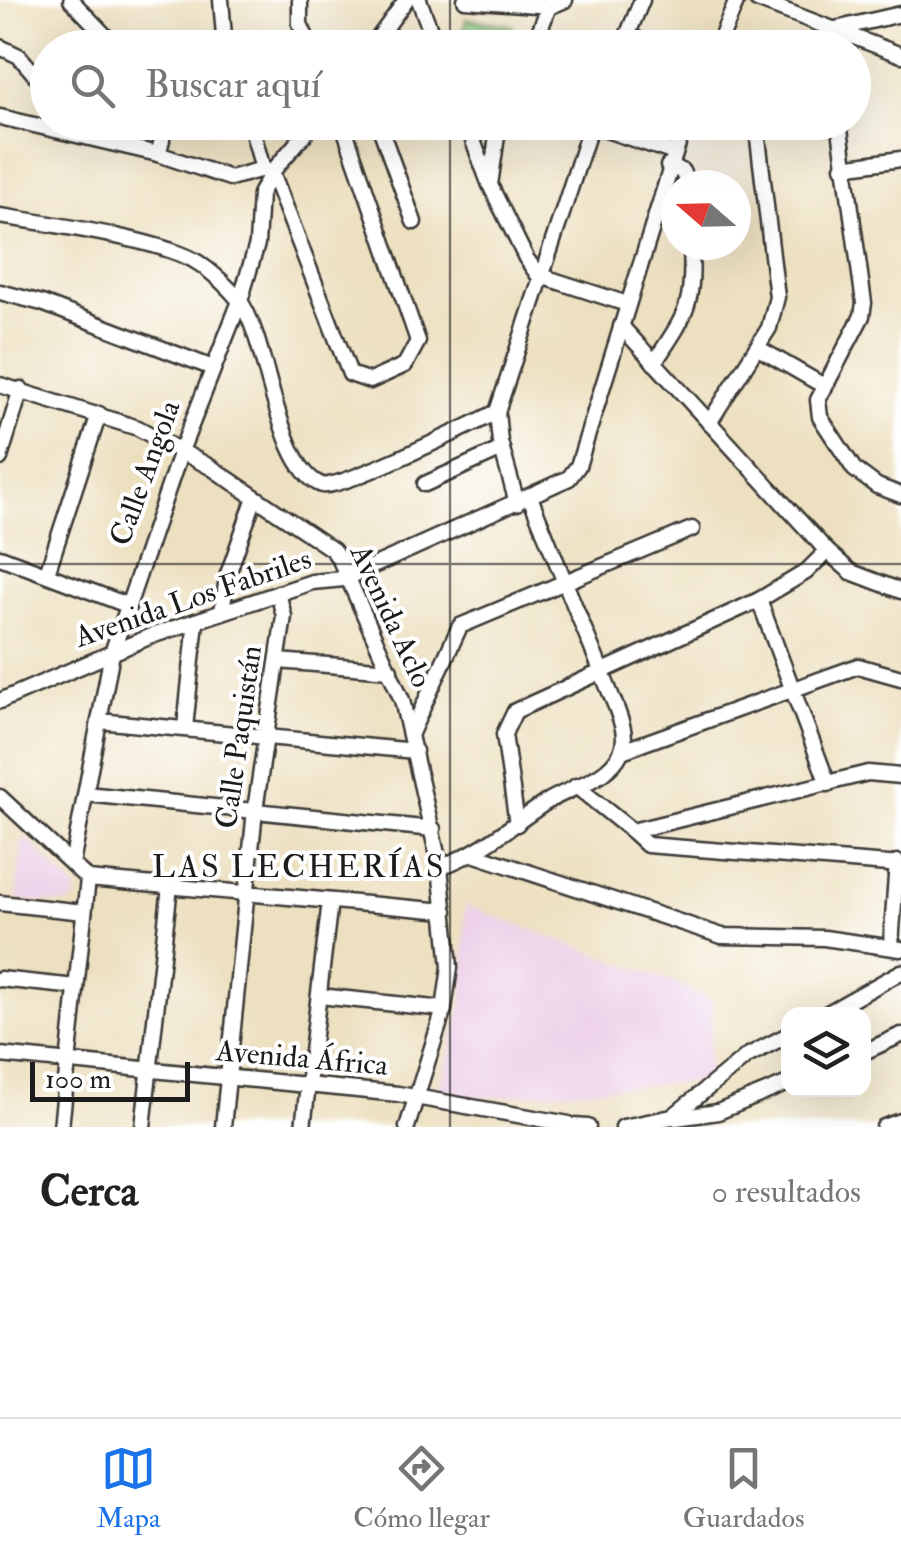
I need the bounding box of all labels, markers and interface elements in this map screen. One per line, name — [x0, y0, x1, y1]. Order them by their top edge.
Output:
search box — [30, 30, 871, 140]
icon: search — [65, 58, 120, 113]
text: Buscar aquí — [145, 61, 321, 109]
north arrow — [661, 170, 751, 260]
street label: Calle Angola — [102, 395, 189, 551]
street label: Avenida Aclo — [341, 538, 440, 693]
street label: Avenida Los Fabriles — [69, 540, 316, 656]
street label: Calle Paquistán — [208, 643, 270, 831]
district label: LAS LECHERÍAS — [152, 847, 446, 887]
map controls — [781, 1007, 871, 1097]
button: layers — [781, 1007, 871, 1097]
street label: Avenida África — [213, 1032, 390, 1084]
scale bar — [30, 1057, 190, 1102]
text: 100 m — [45, 1062, 111, 1097]
text: Cerca — [40, 1166, 138, 1218]
text: 0 resultados — [711, 1172, 861, 1212]
tab: Mapa — [96, 1441, 160, 1536]
tab: Cómo llegar — [353, 1441, 490, 1536]
tab: Guardados — [683, 1441, 805, 1536]

